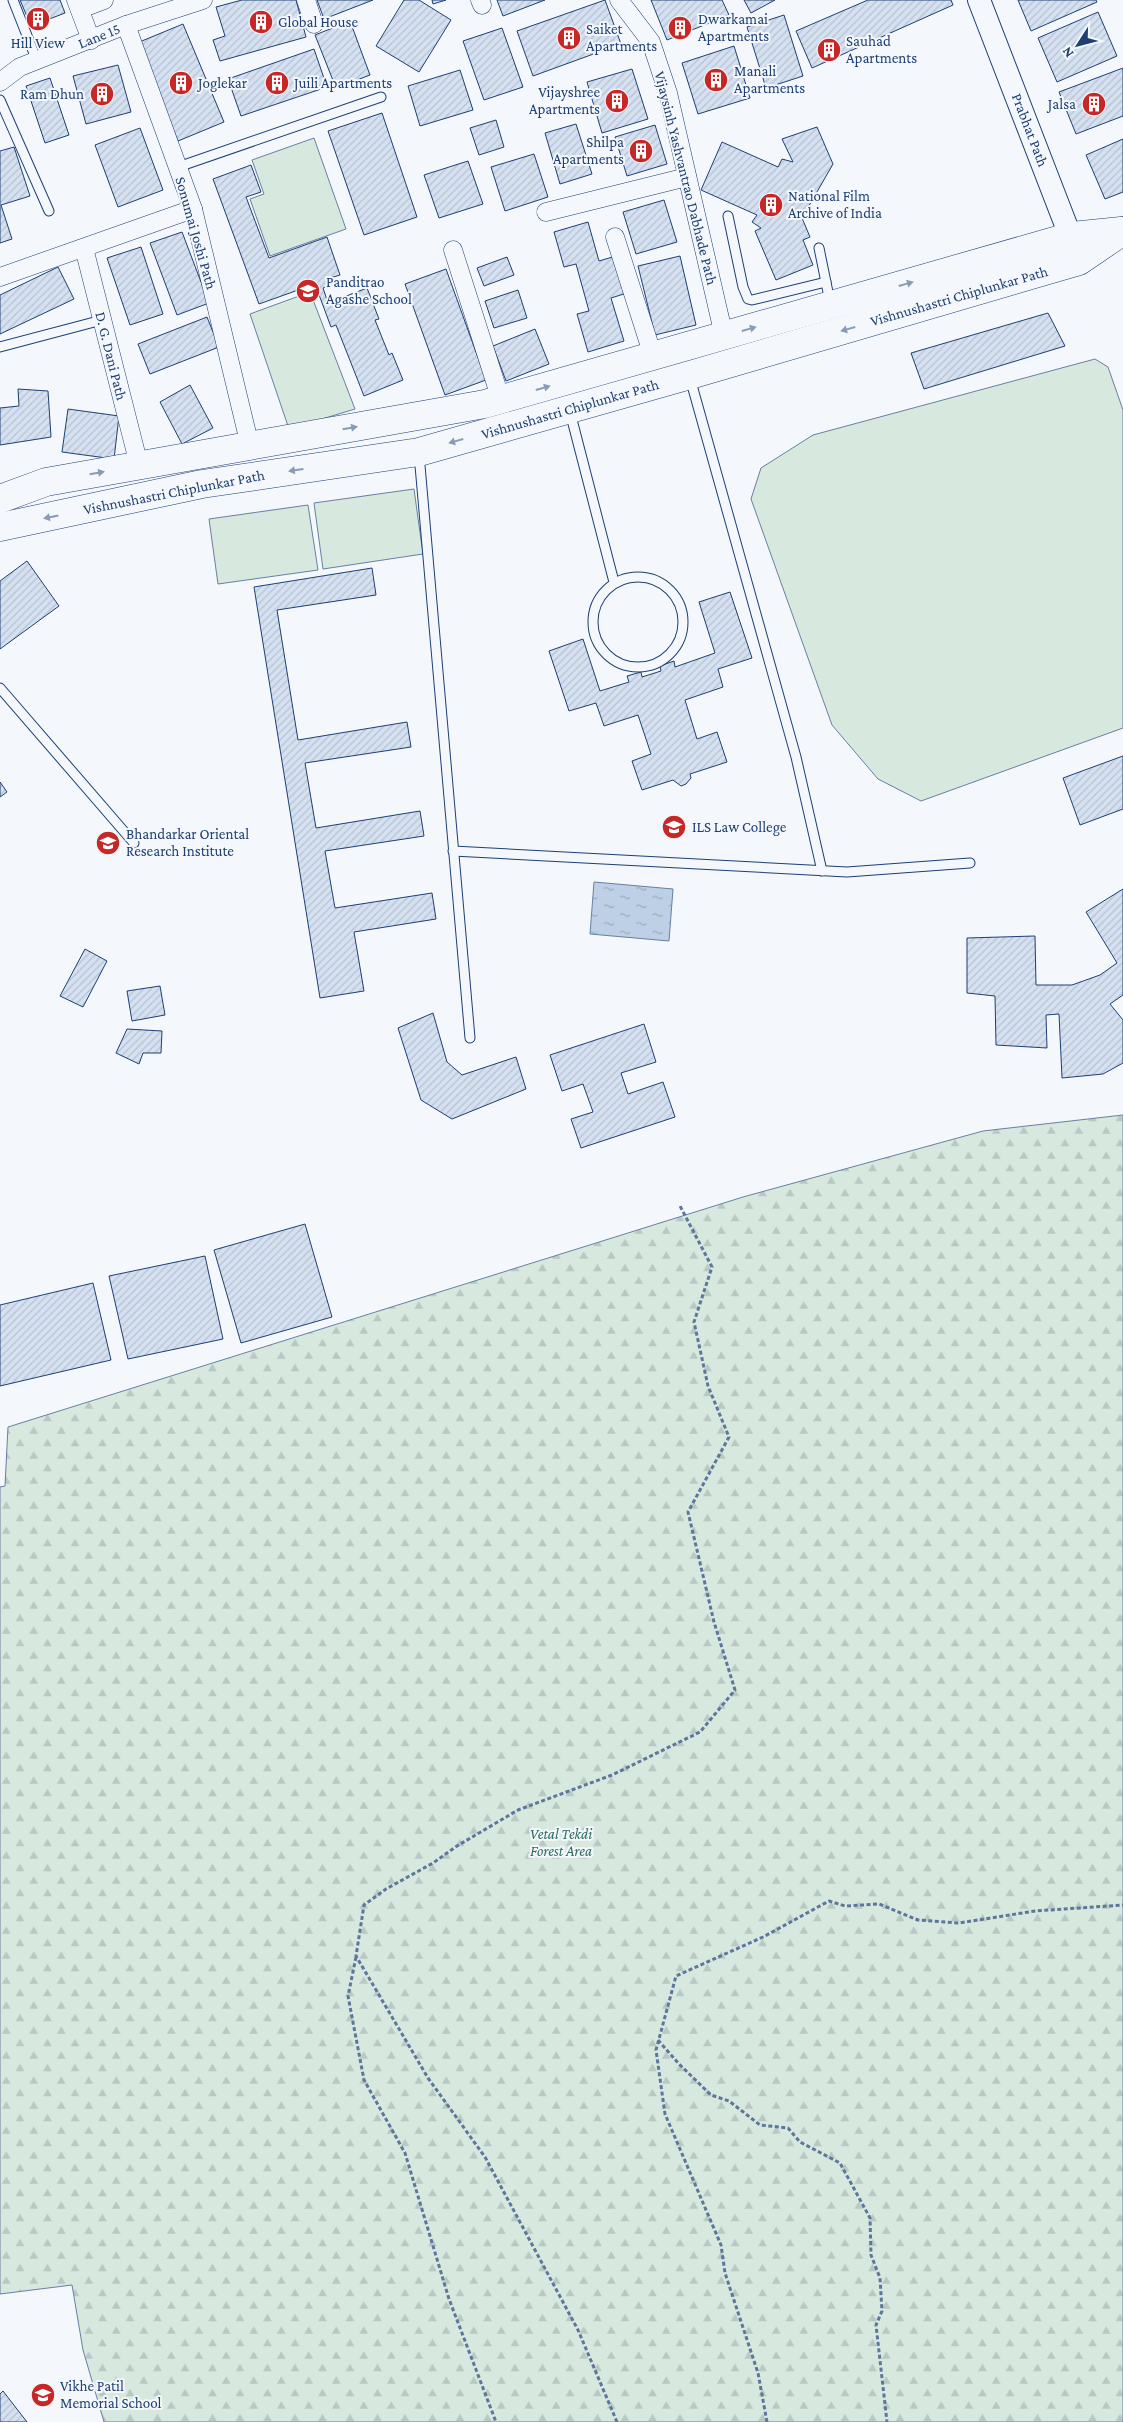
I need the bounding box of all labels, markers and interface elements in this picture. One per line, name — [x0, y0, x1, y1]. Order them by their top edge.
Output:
building icon: Hill View — [25, 6, 51, 32]
building icon: Global House — [248, 9, 274, 35]
place label: Dwarkamai Apartments — [698, 11, 769, 45]
place label: Global House — [278, 14, 358, 30]
building icon: Dwarkamai Apartments — [667, 15, 693, 41]
street label: Lane 15 — [76, 20, 122, 52]
north arrow — [1053, 20, 1103, 70]
place label: Saiket Apartments — [586, 21, 657, 55]
building icon: Saiket Apartments — [556, 25, 582, 51]
place label: Sauhad Apartments — [846, 33, 917, 67]
place label: Hill View — [11, 35, 66, 51]
building icon: Sauhad Apartments — [816, 37, 842, 63]
text: N — [1058, 44, 1077, 61]
place label: Manali Apartments — [734, 63, 805, 97]
building icon: Manali Apartments — [703, 67, 729, 93]
building icon: Joglekar — [168, 70, 194, 96]
building icon: Juili Apartments — [264, 70, 290, 96]
street label: Vijaysinh Yashvantrao Dabhade Path — [651, 70, 720, 287]
place label: Joglekar — [196, 75, 248, 92]
place label: Juili Apartments — [292, 75, 392, 92]
building icon: Ram Dhun — [89, 81, 115, 107]
place label: Vijayshree Apartments — [529, 84, 600, 118]
place label: Ram Dhun — [20, 86, 84, 102]
building icon: Vijayshree Apartments — [604, 88, 630, 114]
street label: Prabhat Path — [1009, 91, 1051, 169]
building icon: Jalsa — [1081, 91, 1107, 117]
place label: Jalsa — [1046, 96, 1076, 113]
place label: Shilpa Apartments — [553, 134, 624, 168]
building icon: Shilpa Apartments — [628, 138, 654, 164]
street label: Sonumai Joshi Path — [171, 175, 220, 291]
place label: National Film Archive of India — [788, 188, 882, 221]
building icon: National Film Archive of India — [758, 192, 784, 218]
street label: Vishnushastri Chiplunkar Path — [868, 263, 1050, 330]
place label: Panditrao Agashe School — [326, 274, 412, 308]
school or university icon: Panditrao Agashe School — [295, 278, 321, 304]
one-way arrow — [898, 279, 913, 287]
street label: D. G. Dani Path — [92, 310, 130, 402]
one-way arrow — [742, 324, 757, 332]
one-way arrow — [840, 326, 855, 334]
street label: Vishnushastri Chiplunkar Path — [479, 376, 661, 443]
one-way arrow — [535, 383, 550, 391]
one-way arrow — [342, 423, 358, 431]
one-way arrow — [449, 437, 464, 445]
one-way arrow — [288, 466, 304, 474]
street label: Vishnushastri Chiplunkar Path — [82, 467, 266, 518]
one-way arrow — [90, 468, 106, 476]
one-way arrow — [43, 513, 59, 521]
school or university icon: ILS Law College — [661, 814, 687, 840]
place label: ILS Law College — [692, 819, 787, 836]
place label: Bhandarkar Oriental Research Institute — [126, 826, 249, 859]
school or university icon: Bhandarkar Oriental Research Institute — [95, 830, 121, 856]
park label: Vetal Tekdi Forest Area — [530, 1826, 593, 1859]
place label: Vikhe Patil Memorial School — [60, 2378, 162, 2411]
school or university icon: Vikhe Patil Memorial School — [30, 2382, 56, 2408]

